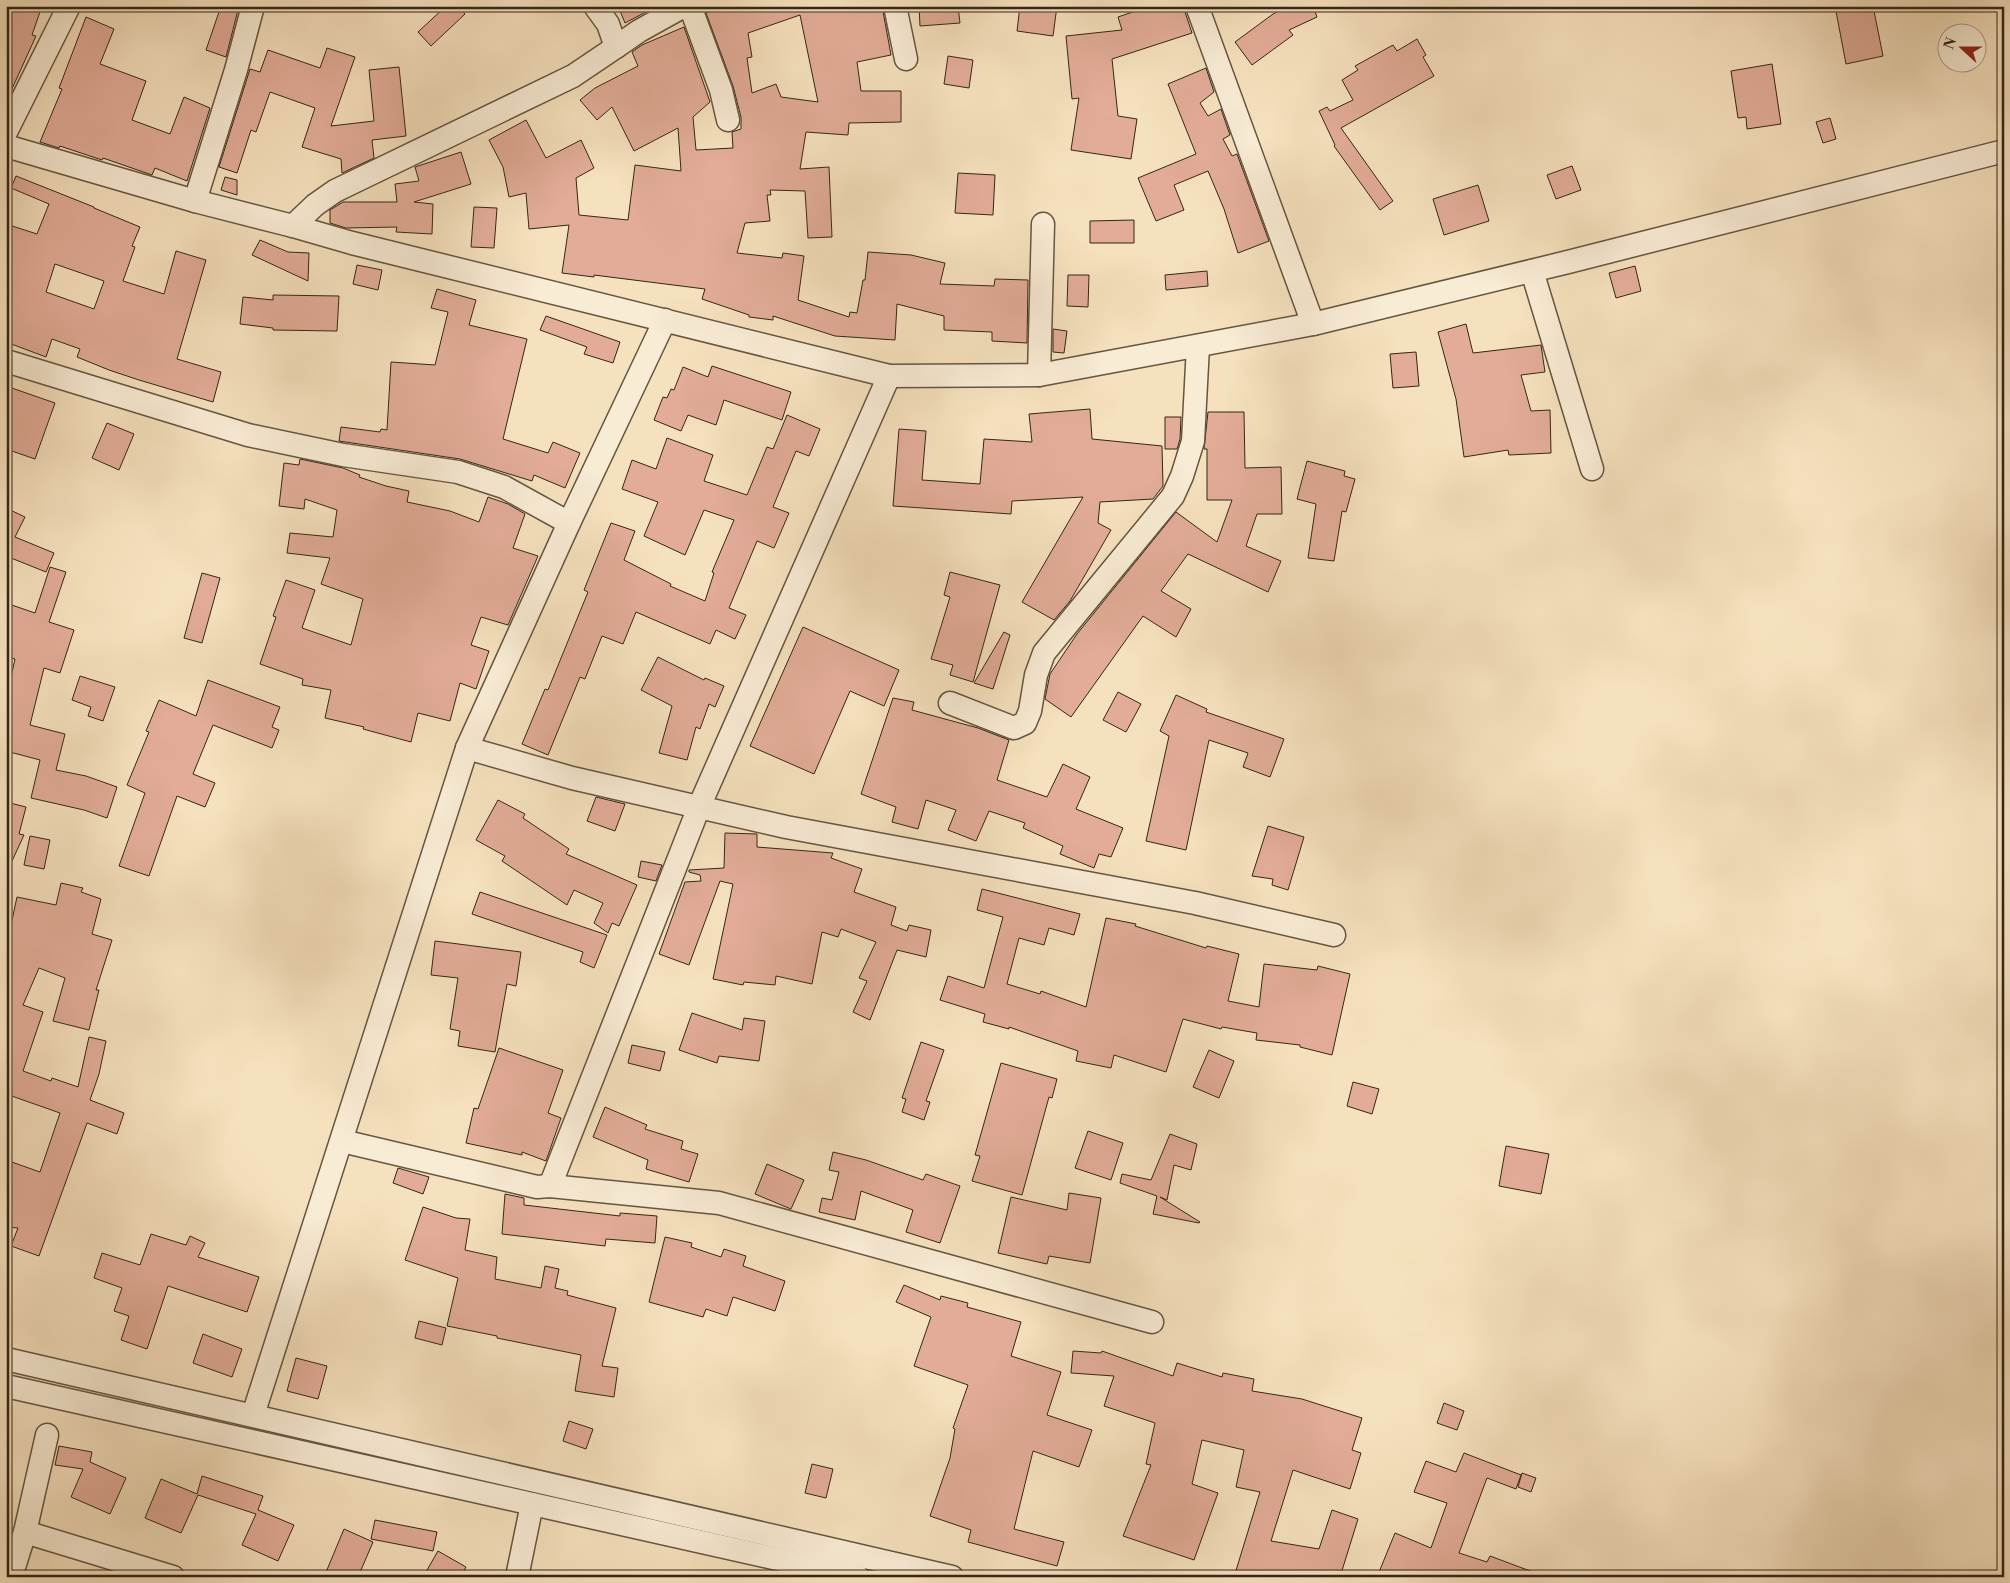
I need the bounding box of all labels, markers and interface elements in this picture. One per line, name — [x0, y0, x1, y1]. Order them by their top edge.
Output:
north arrow — [1938, 22, 1988, 72]
text: N — [1940, 35, 1961, 52]

